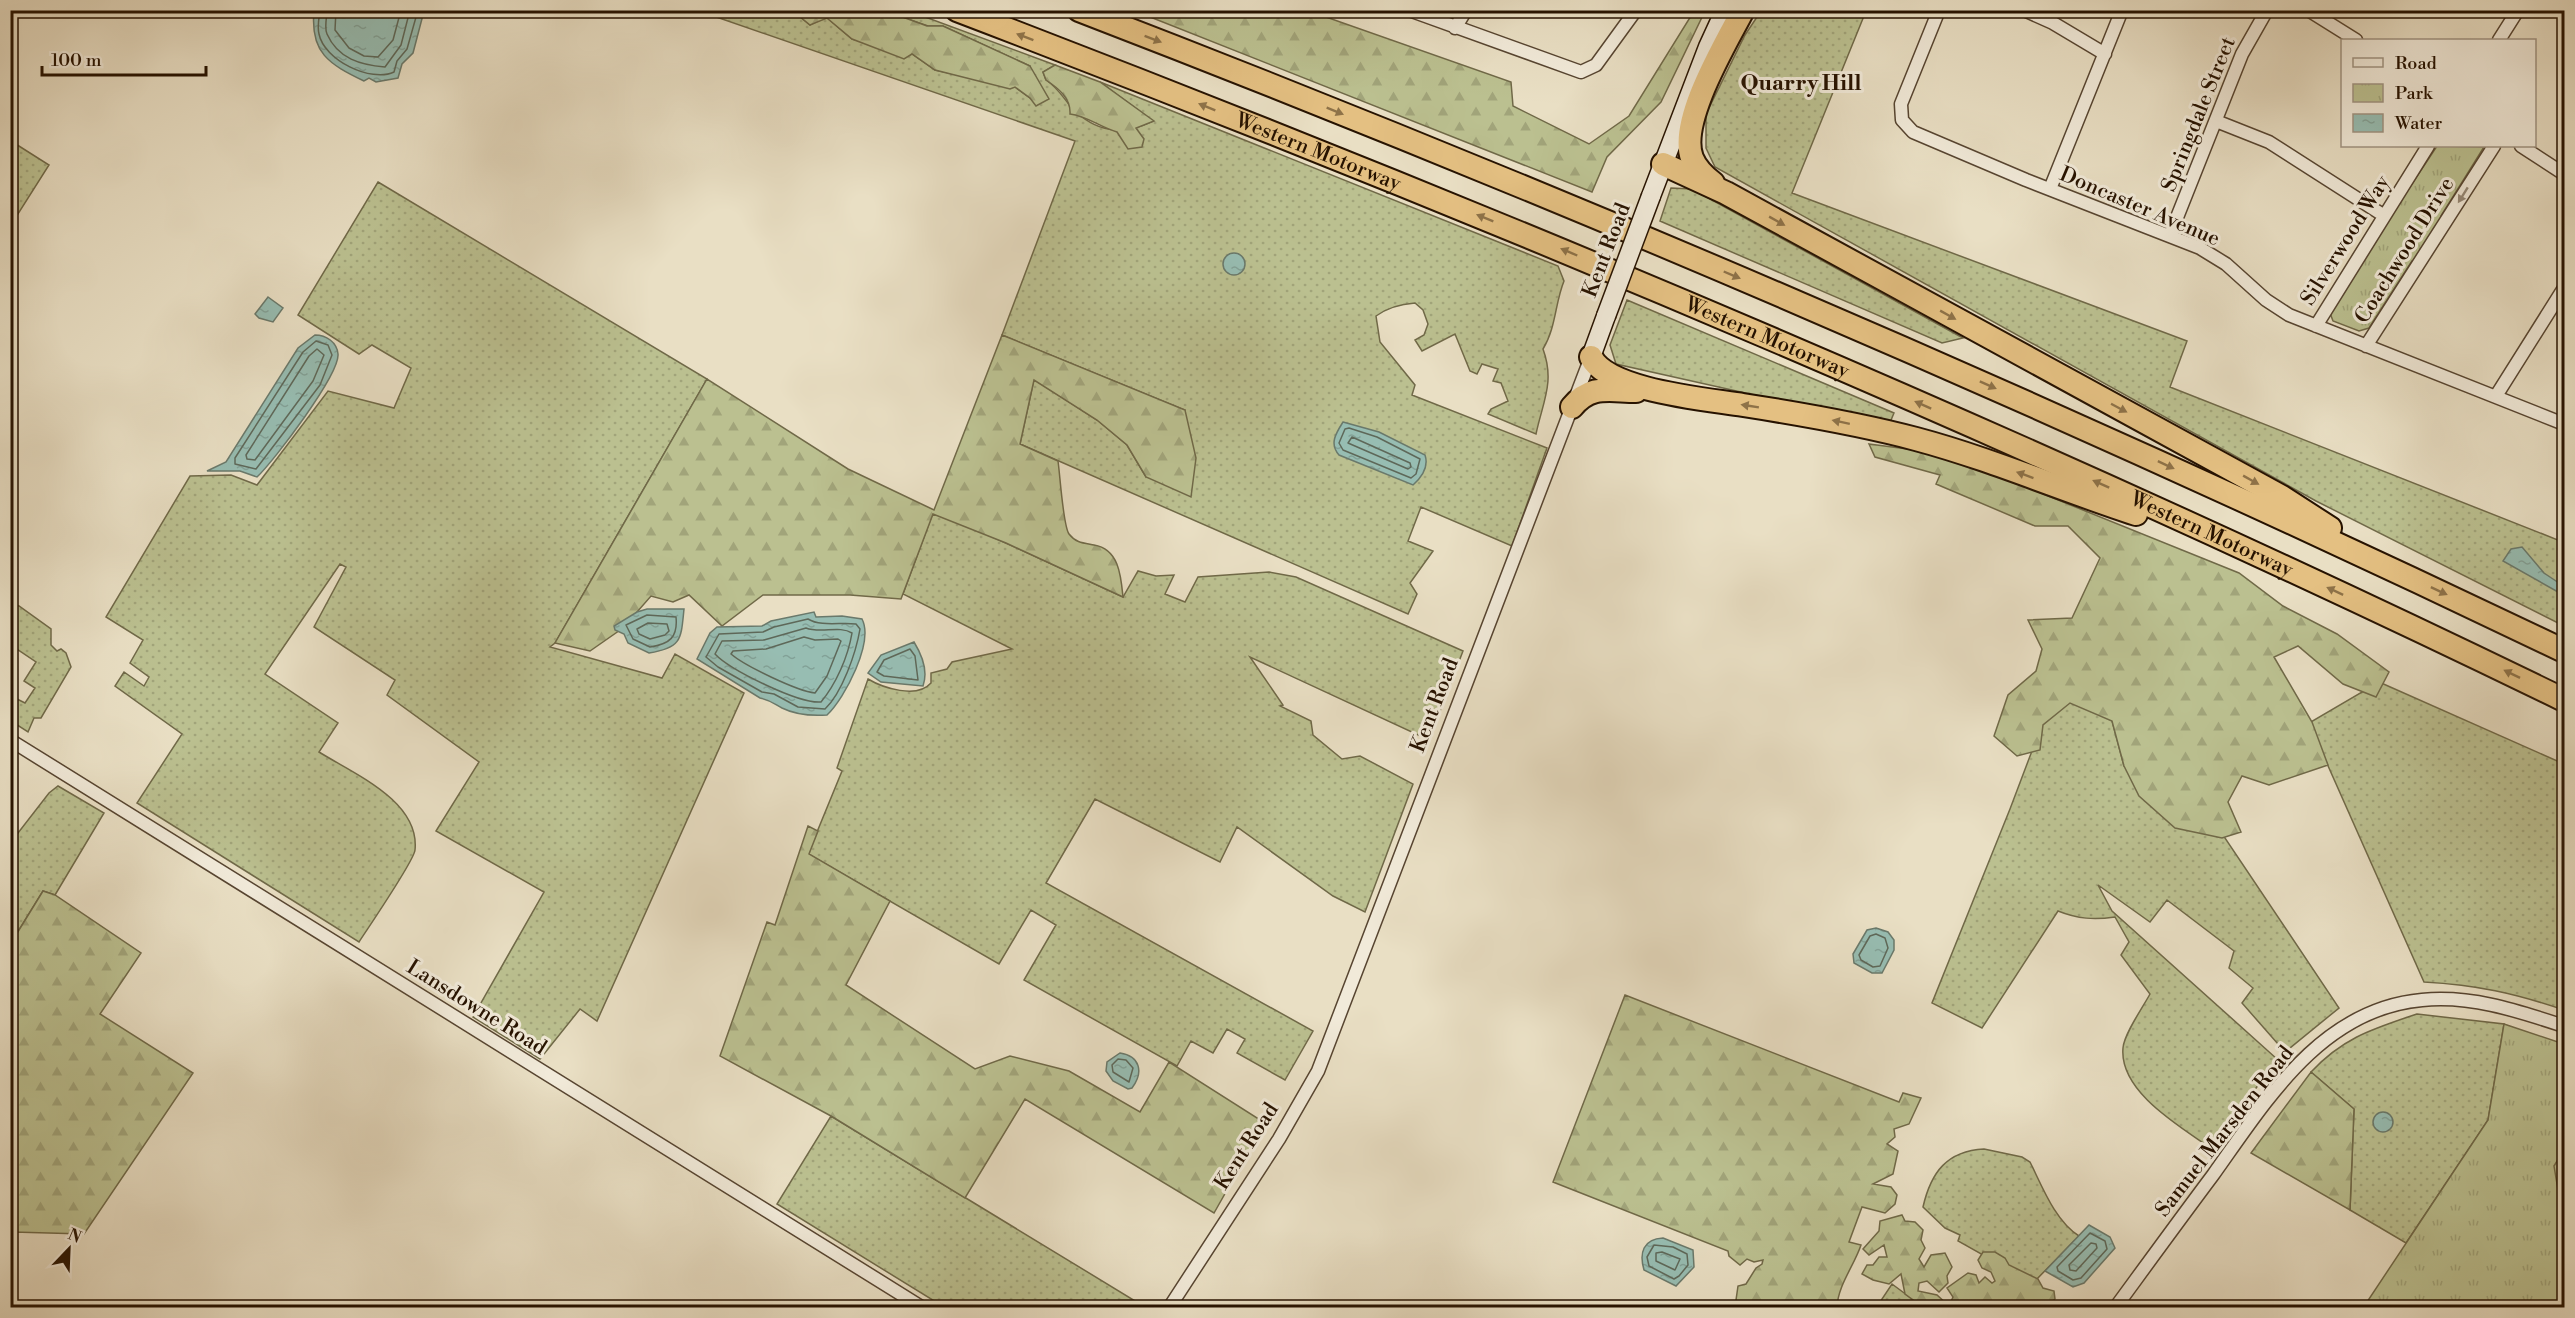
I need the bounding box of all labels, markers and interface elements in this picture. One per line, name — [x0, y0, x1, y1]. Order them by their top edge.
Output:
one-way arrow — [1016, 31, 1034, 41]
street label: Springdale Street — [2156, 33, 2242, 196]
one-way arrow — [1145, 34, 1163, 44]
scale bar — [42, 39, 206, 77]
legend — [2341, 39, 2536, 147]
text: 100 m — [51, 49, 102, 72]
text: Road — [2395, 52, 2438, 75]
district label: Quarry Hill — [1740, 70, 1862, 97]
text: Park — [2395, 82, 2434, 105]
one-way arrow — [1197, 102, 1215, 112]
one-way arrow — [1326, 106, 1344, 116]
street label: Western Motorway — [1230, 107, 1405, 197]
text: Water — [2394, 112, 2443, 135]
street label: Doncaster Avenue — [2055, 161, 2224, 252]
street label: Silverwood Way — [2295, 170, 2397, 310]
street label: Coachwood Drive — [2349, 173, 2460, 328]
one-way arrow — [2457, 187, 2468, 203]
street label: Kent Road — [1577, 200, 1637, 301]
one-way arrow — [1476, 213, 1494, 223]
one-way arrow — [1769, 216, 1786, 226]
one-way arrow — [1560, 248, 1577, 257]
one-way arrow — [1724, 270, 1742, 280]
street label: Western Motorway — [1680, 291, 1854, 385]
one-way arrow — [1940, 310, 1957, 320]
one-way arrow — [1980, 381, 1997, 390]
one-way arrow — [1914, 400, 1931, 409]
one-way arrow — [1740, 401, 1759, 410]
one-way arrow — [2111, 403, 2128, 413]
one-way arrow — [1831, 417, 1850, 427]
one-way arrow — [2158, 460, 2175, 469]
one-way arrow — [2016, 470, 2034, 480]
one-way arrow — [2242, 475, 2259, 485]
one-way arrow — [2091, 479, 2109, 489]
street label: Western Motorway — [2125, 486, 2298, 584]
one-way arrow — [2327, 587, 2344, 596]
one-way arrow — [2430, 587, 2447, 596]
street label: Kent Road — [1405, 655, 1465, 756]
one-way arrow — [2503, 670, 2520, 679]
street label: Lansdowne Road — [402, 954, 551, 1061]
street label: Samuel Marsden Road — [2150, 1041, 2300, 1222]
street label: Kent Road — [1209, 1098, 1285, 1195]
north arrow — [39, 1219, 99, 1279]
text: N — [65, 1224, 85, 1248]

